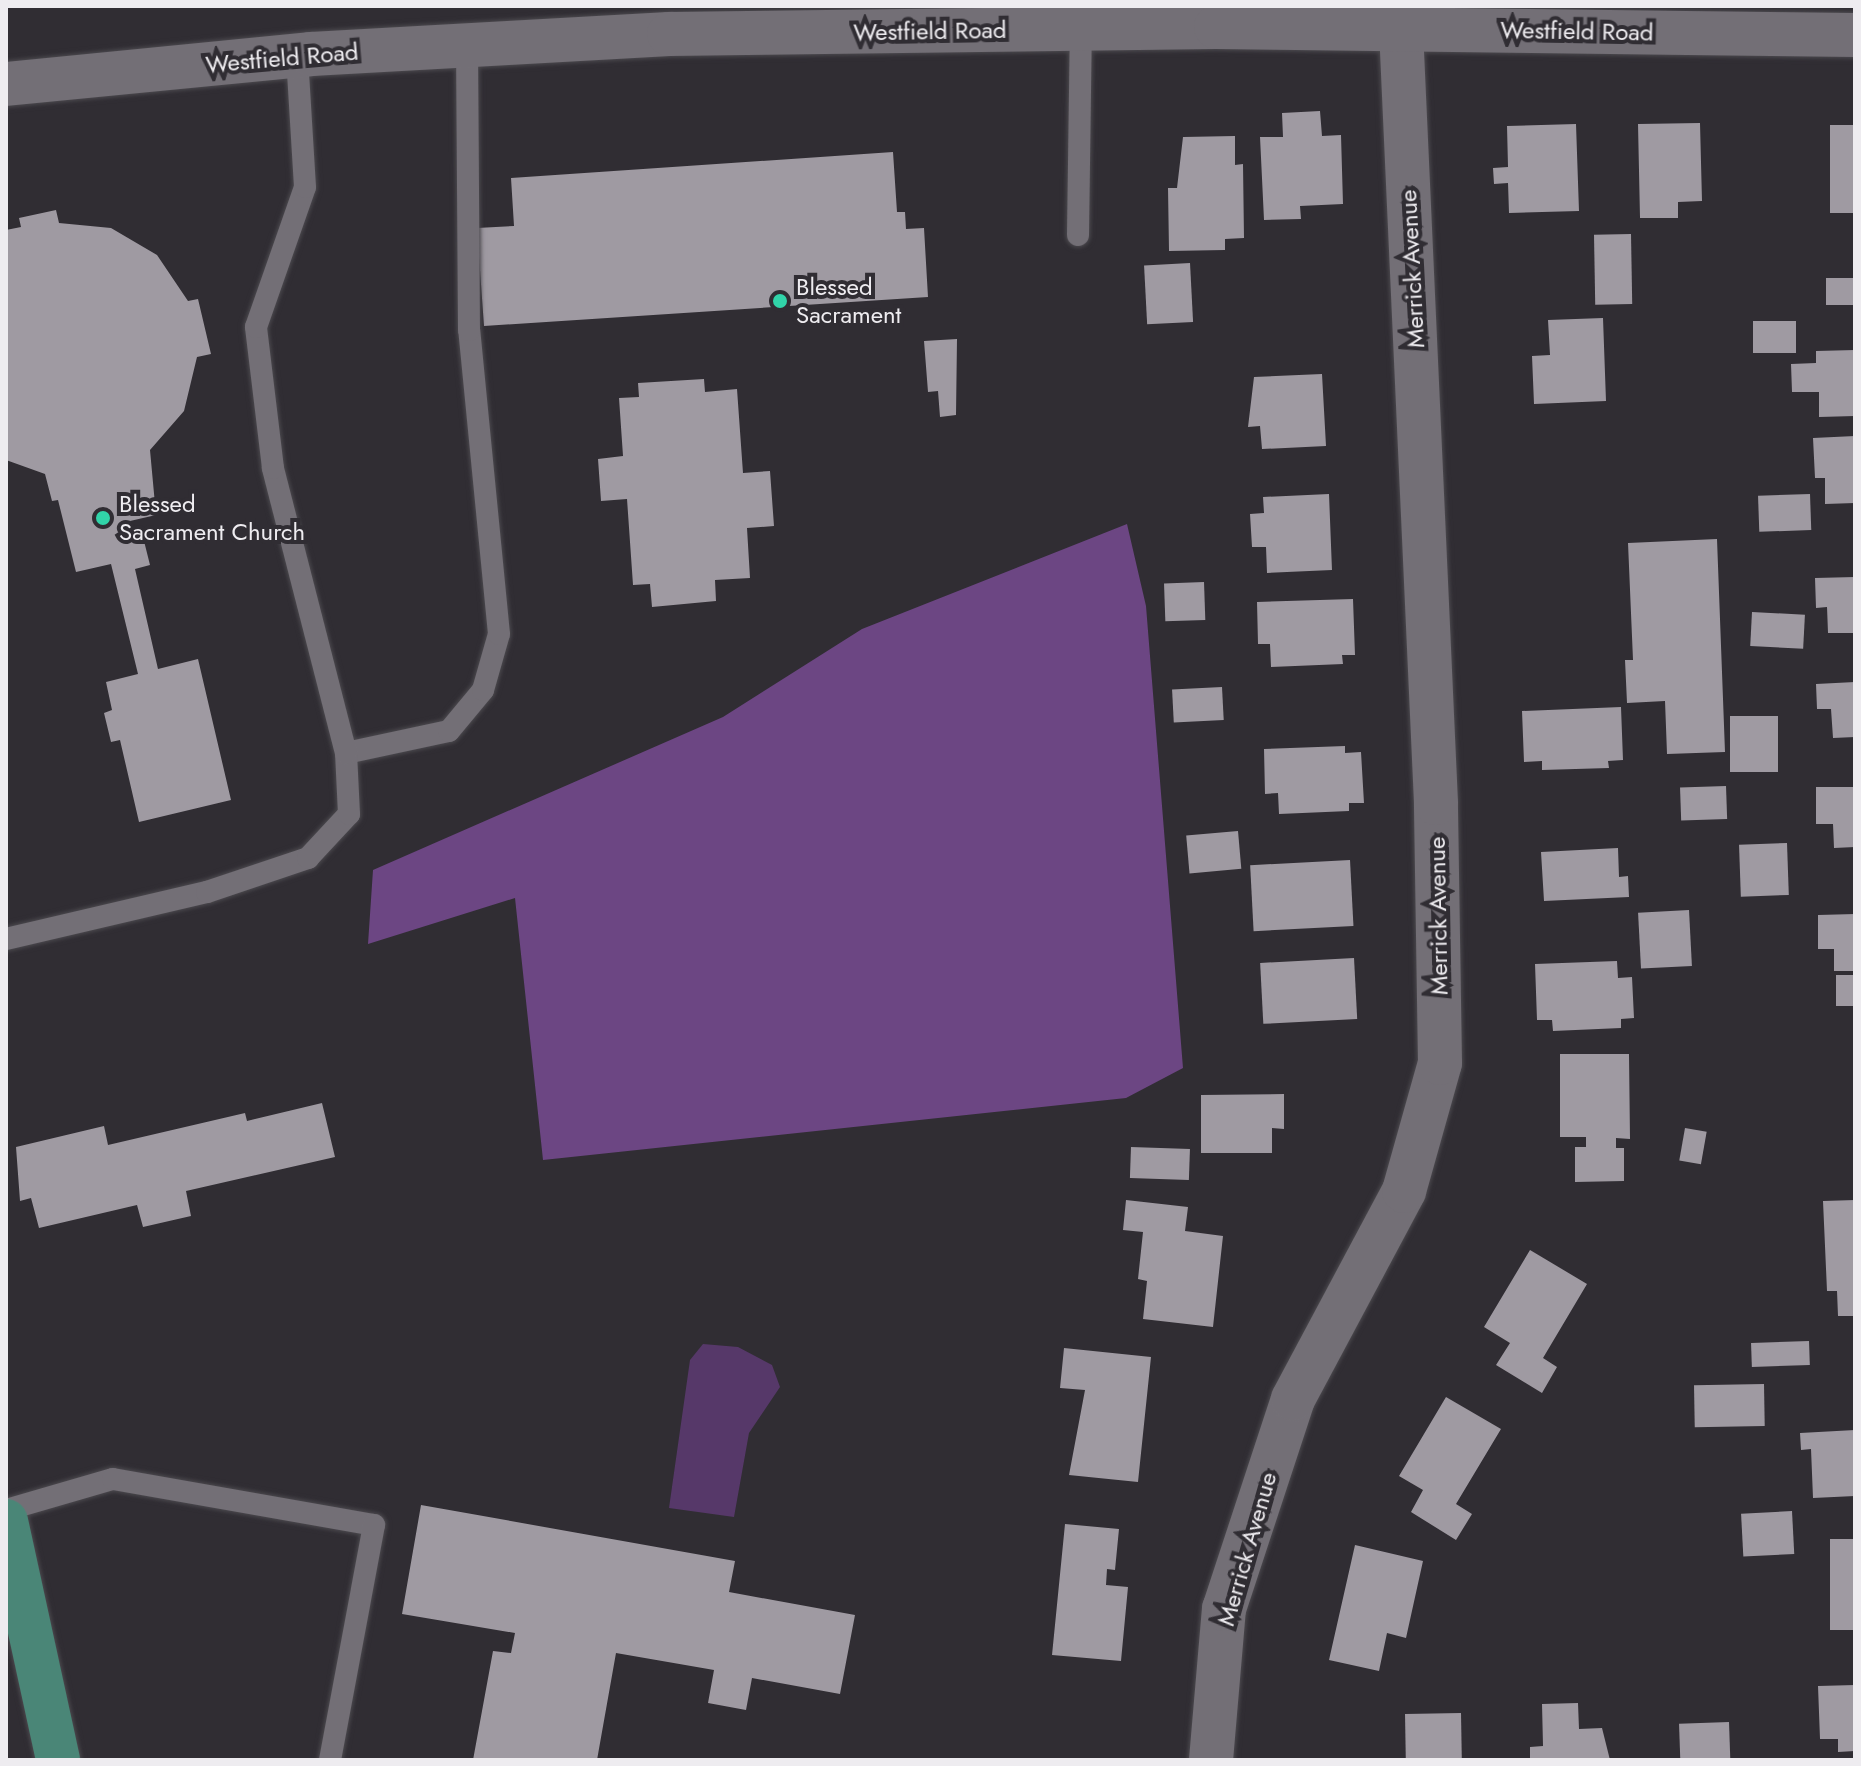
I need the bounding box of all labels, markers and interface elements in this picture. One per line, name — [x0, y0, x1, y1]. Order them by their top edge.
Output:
street label: Westfield Road — [853, 15, 1007, 47]
street label: Westfield Road — [1500, 15, 1654, 47]
street label: Westfield Road — [204, 37, 360, 79]
street label: Merrick Avenue — [1393, 189, 1431, 349]
place label: Blessed Sacrament — [796, 273, 901, 329]
marker: Blessed Sacrament — [771, 292, 789, 310]
place label: Blessed Sacrament Church — [119, 490, 305, 546]
marker: Blessed Sacrament Church — [94, 509, 112, 527]
street label: Merrick Avenue — [1422, 837, 1454, 995]
street label: Merrick Avenue — [1211, 1469, 1283, 1629]

